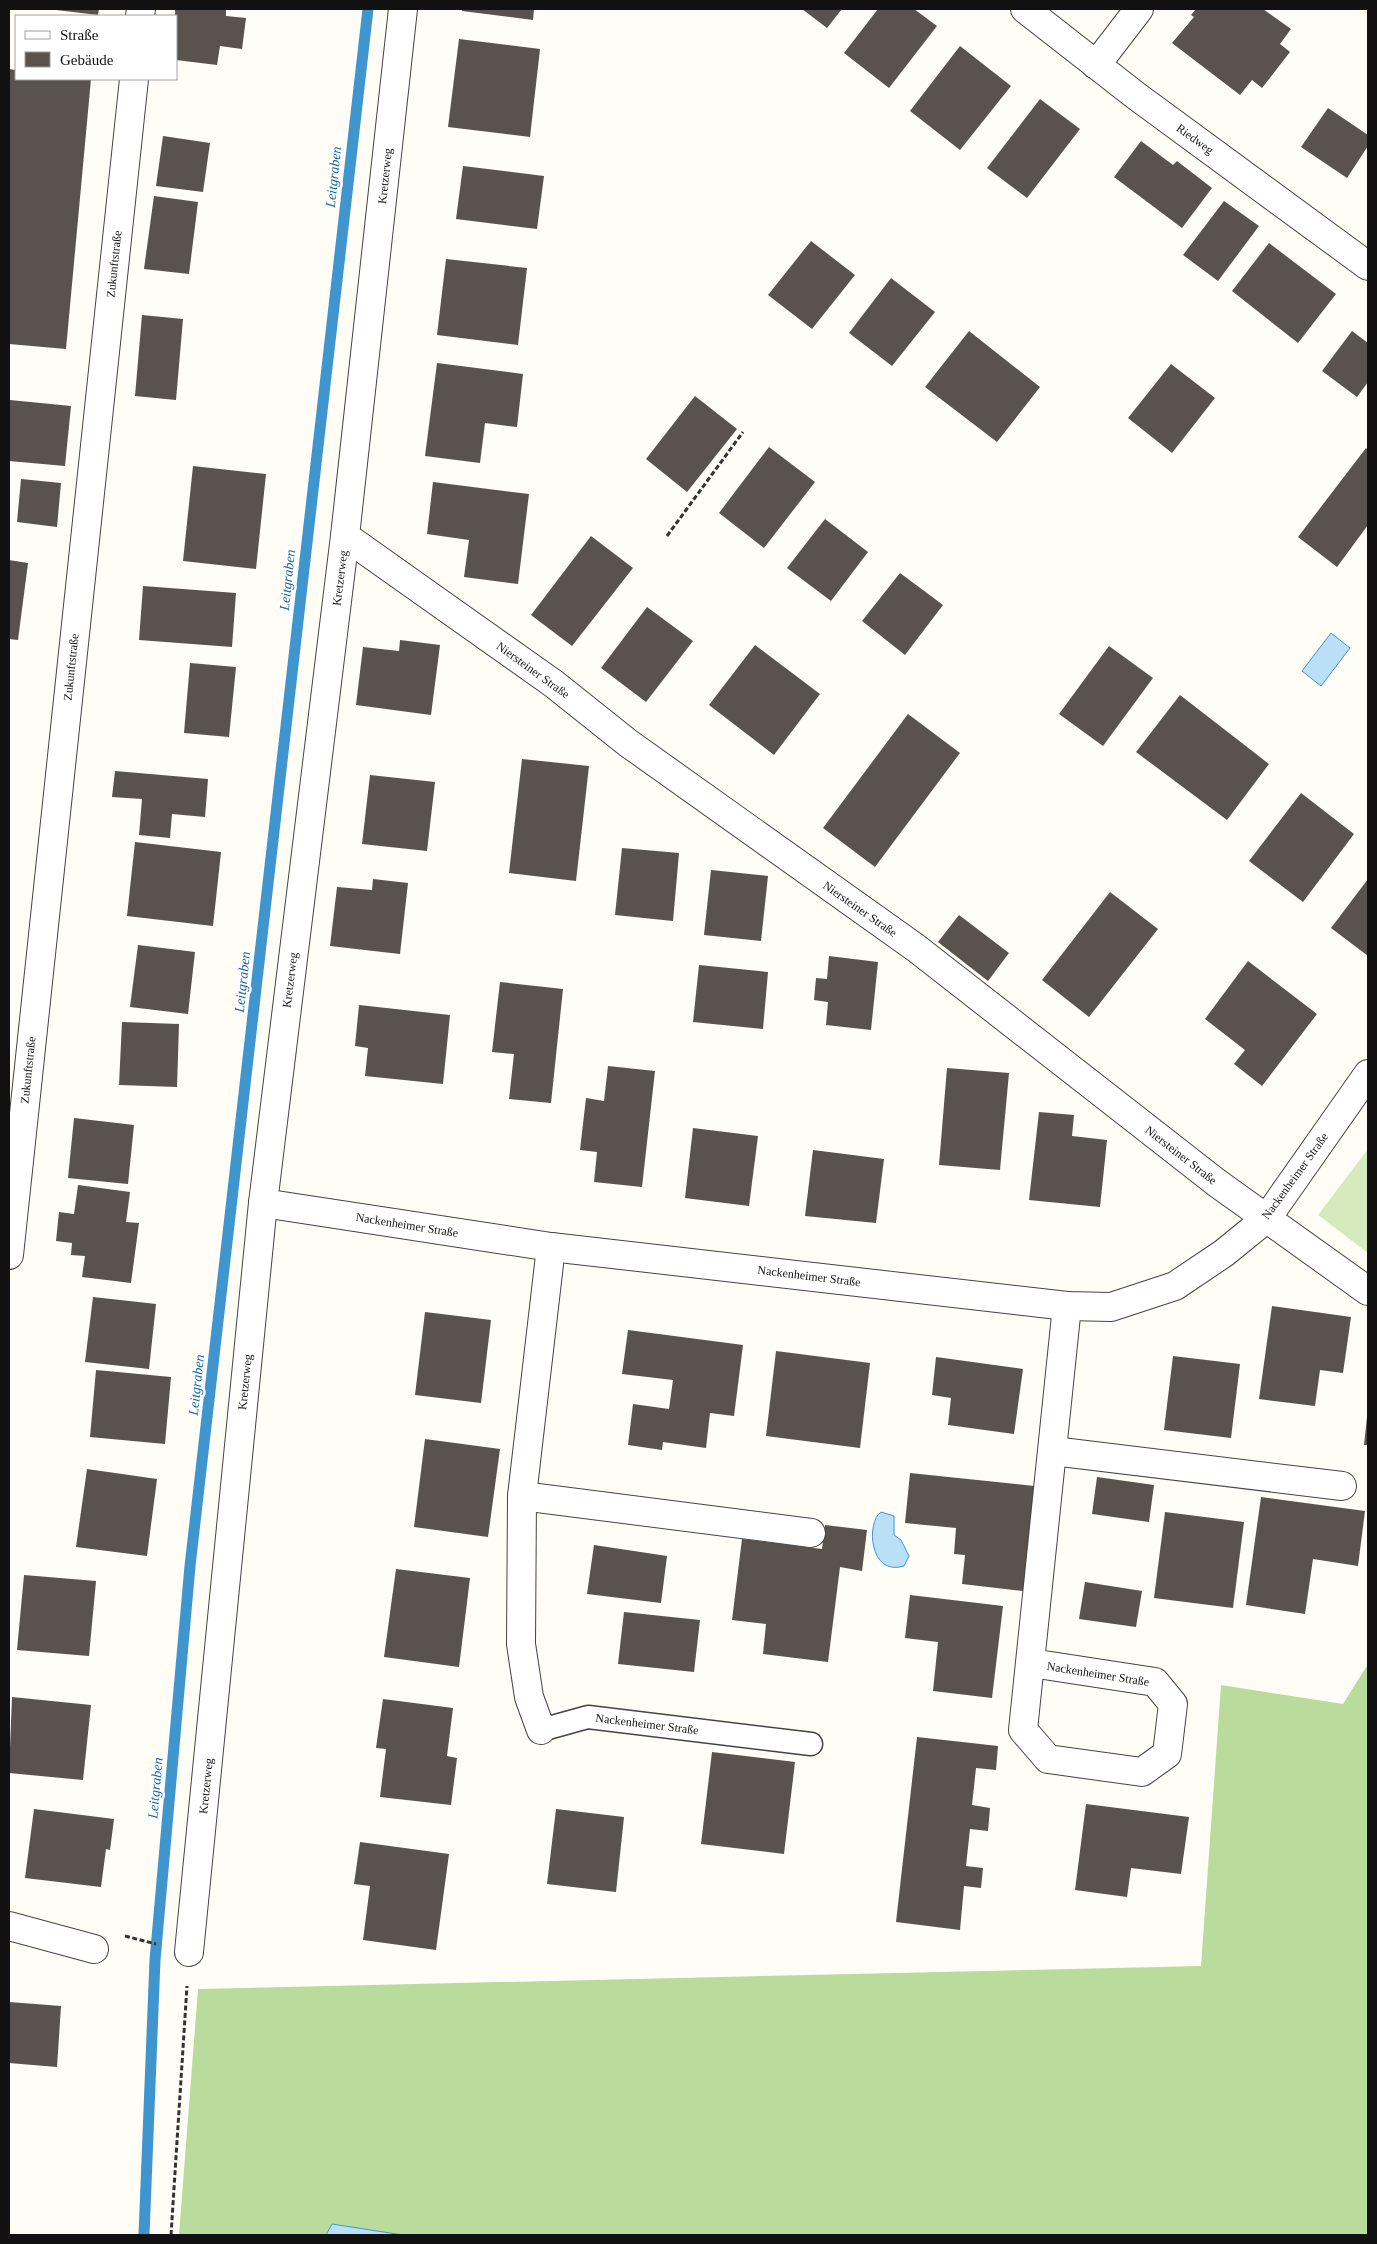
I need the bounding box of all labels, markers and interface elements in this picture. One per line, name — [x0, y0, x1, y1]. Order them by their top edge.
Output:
legend — [15, 15, 178, 80]
text: Straße — [60, 27, 99, 43]
text: Gebäude — [60, 52, 114, 68]
street label: Riedweg — [1174, 121, 1216, 157]
water label: Leitgraben — [323, 146, 344, 209]
street label: Kretzerweg — [375, 147, 395, 205]
street label: Zukunftstraße — [104, 230, 124, 298]
water label: Leitgraben — [277, 549, 298, 612]
street label: Kretzerweg — [330, 549, 350, 607]
street label: Zukunftstraße — [61, 633, 81, 701]
street label: Niersteiner Straße — [494, 639, 572, 701]
street label: Niersteiner Straße — [820, 878, 900, 940]
water label: Leitgraben — [232, 951, 253, 1014]
street label: Kretzerweg — [280, 951, 300, 1009]
street label: Zukunftstraße — [18, 1036, 38, 1104]
street label: Niersteiner Straße — [1142, 1123, 1220, 1187]
street label: Nackenheimer Straße — [1259, 1130, 1331, 1222]
street label: Nackenheimer Straße — [355, 1210, 459, 1240]
street label: Nackenheimer Straße — [757, 1263, 861, 1289]
street label: Kretzerweg — [235, 1353, 255, 1411]
water label: Leitgraben — [186, 1354, 207, 1417]
street label: Nackenheimer Straße — [1046, 1659, 1150, 1689]
street label: Nackenheimer Straße — [595, 1711, 699, 1737]
water label: Leitgraben — [145, 1757, 166, 1820]
street label: Kretzerweg — [196, 1757, 216, 1815]

